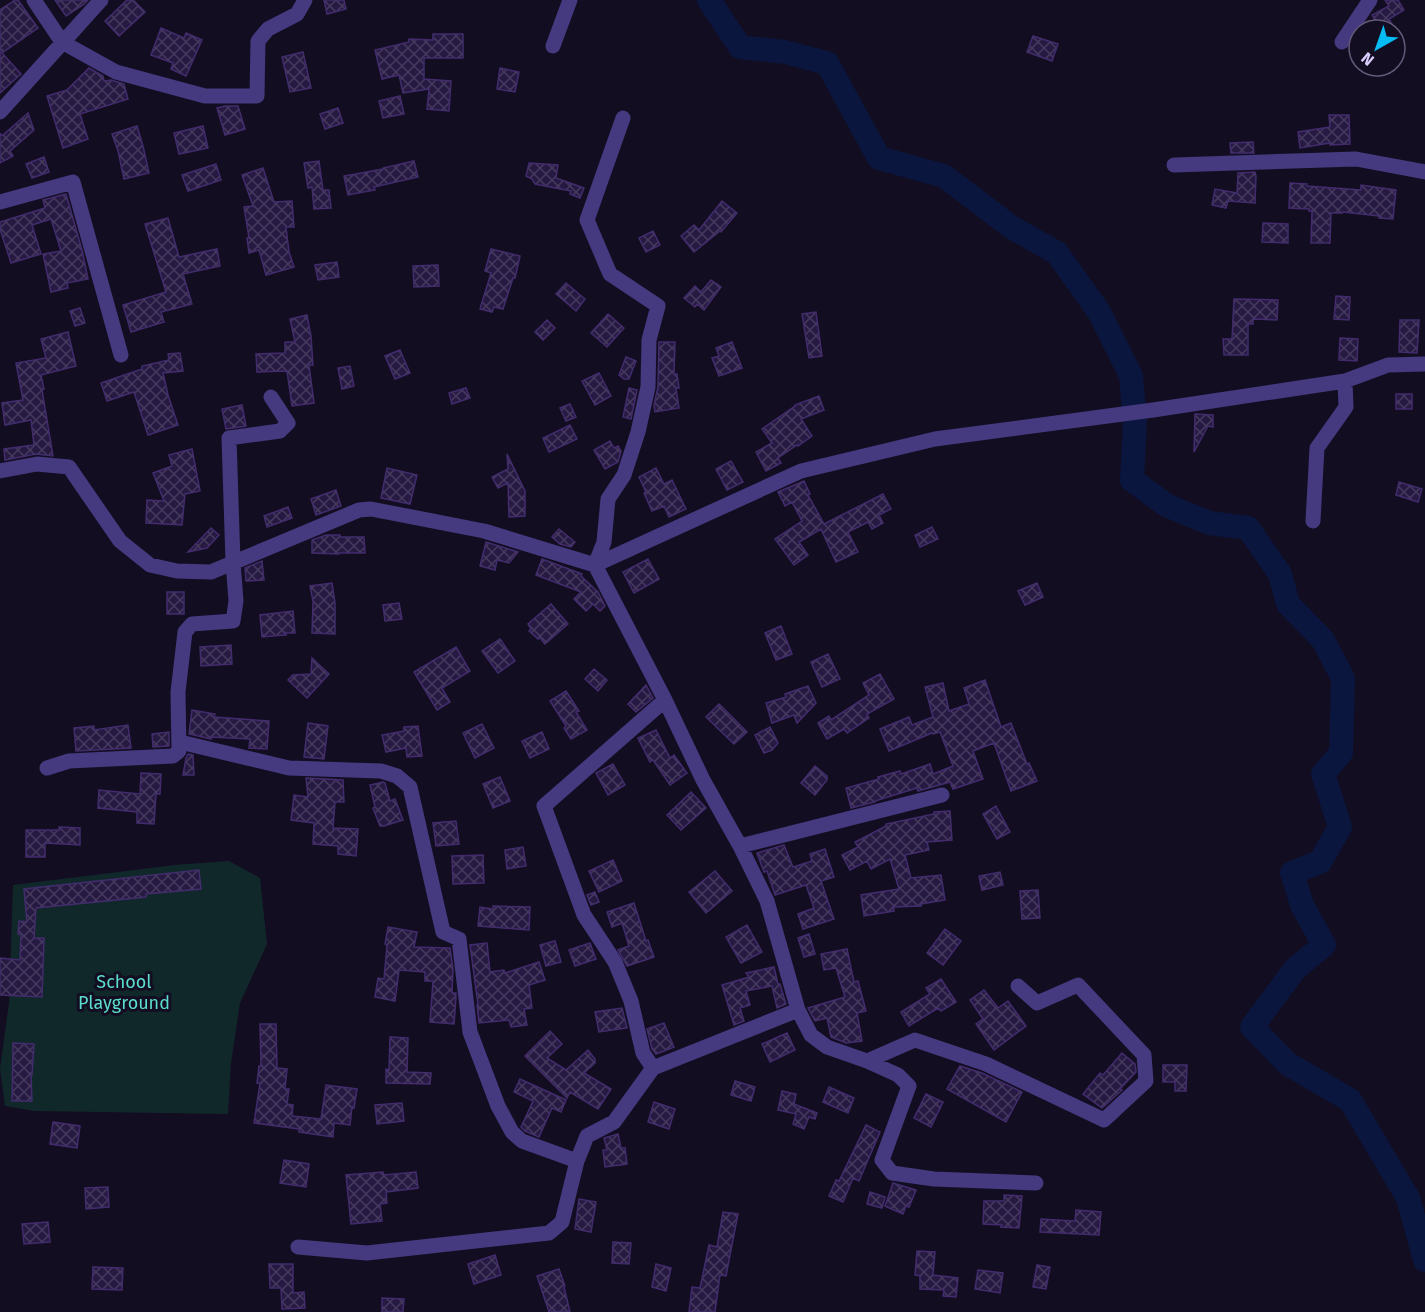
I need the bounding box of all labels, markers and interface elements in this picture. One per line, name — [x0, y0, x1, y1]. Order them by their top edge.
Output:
north arrow — [1347, 18, 1407, 78]
text: N — [1358, 48, 1378, 70]
park label: School Playground — [78, 971, 170, 1014]

